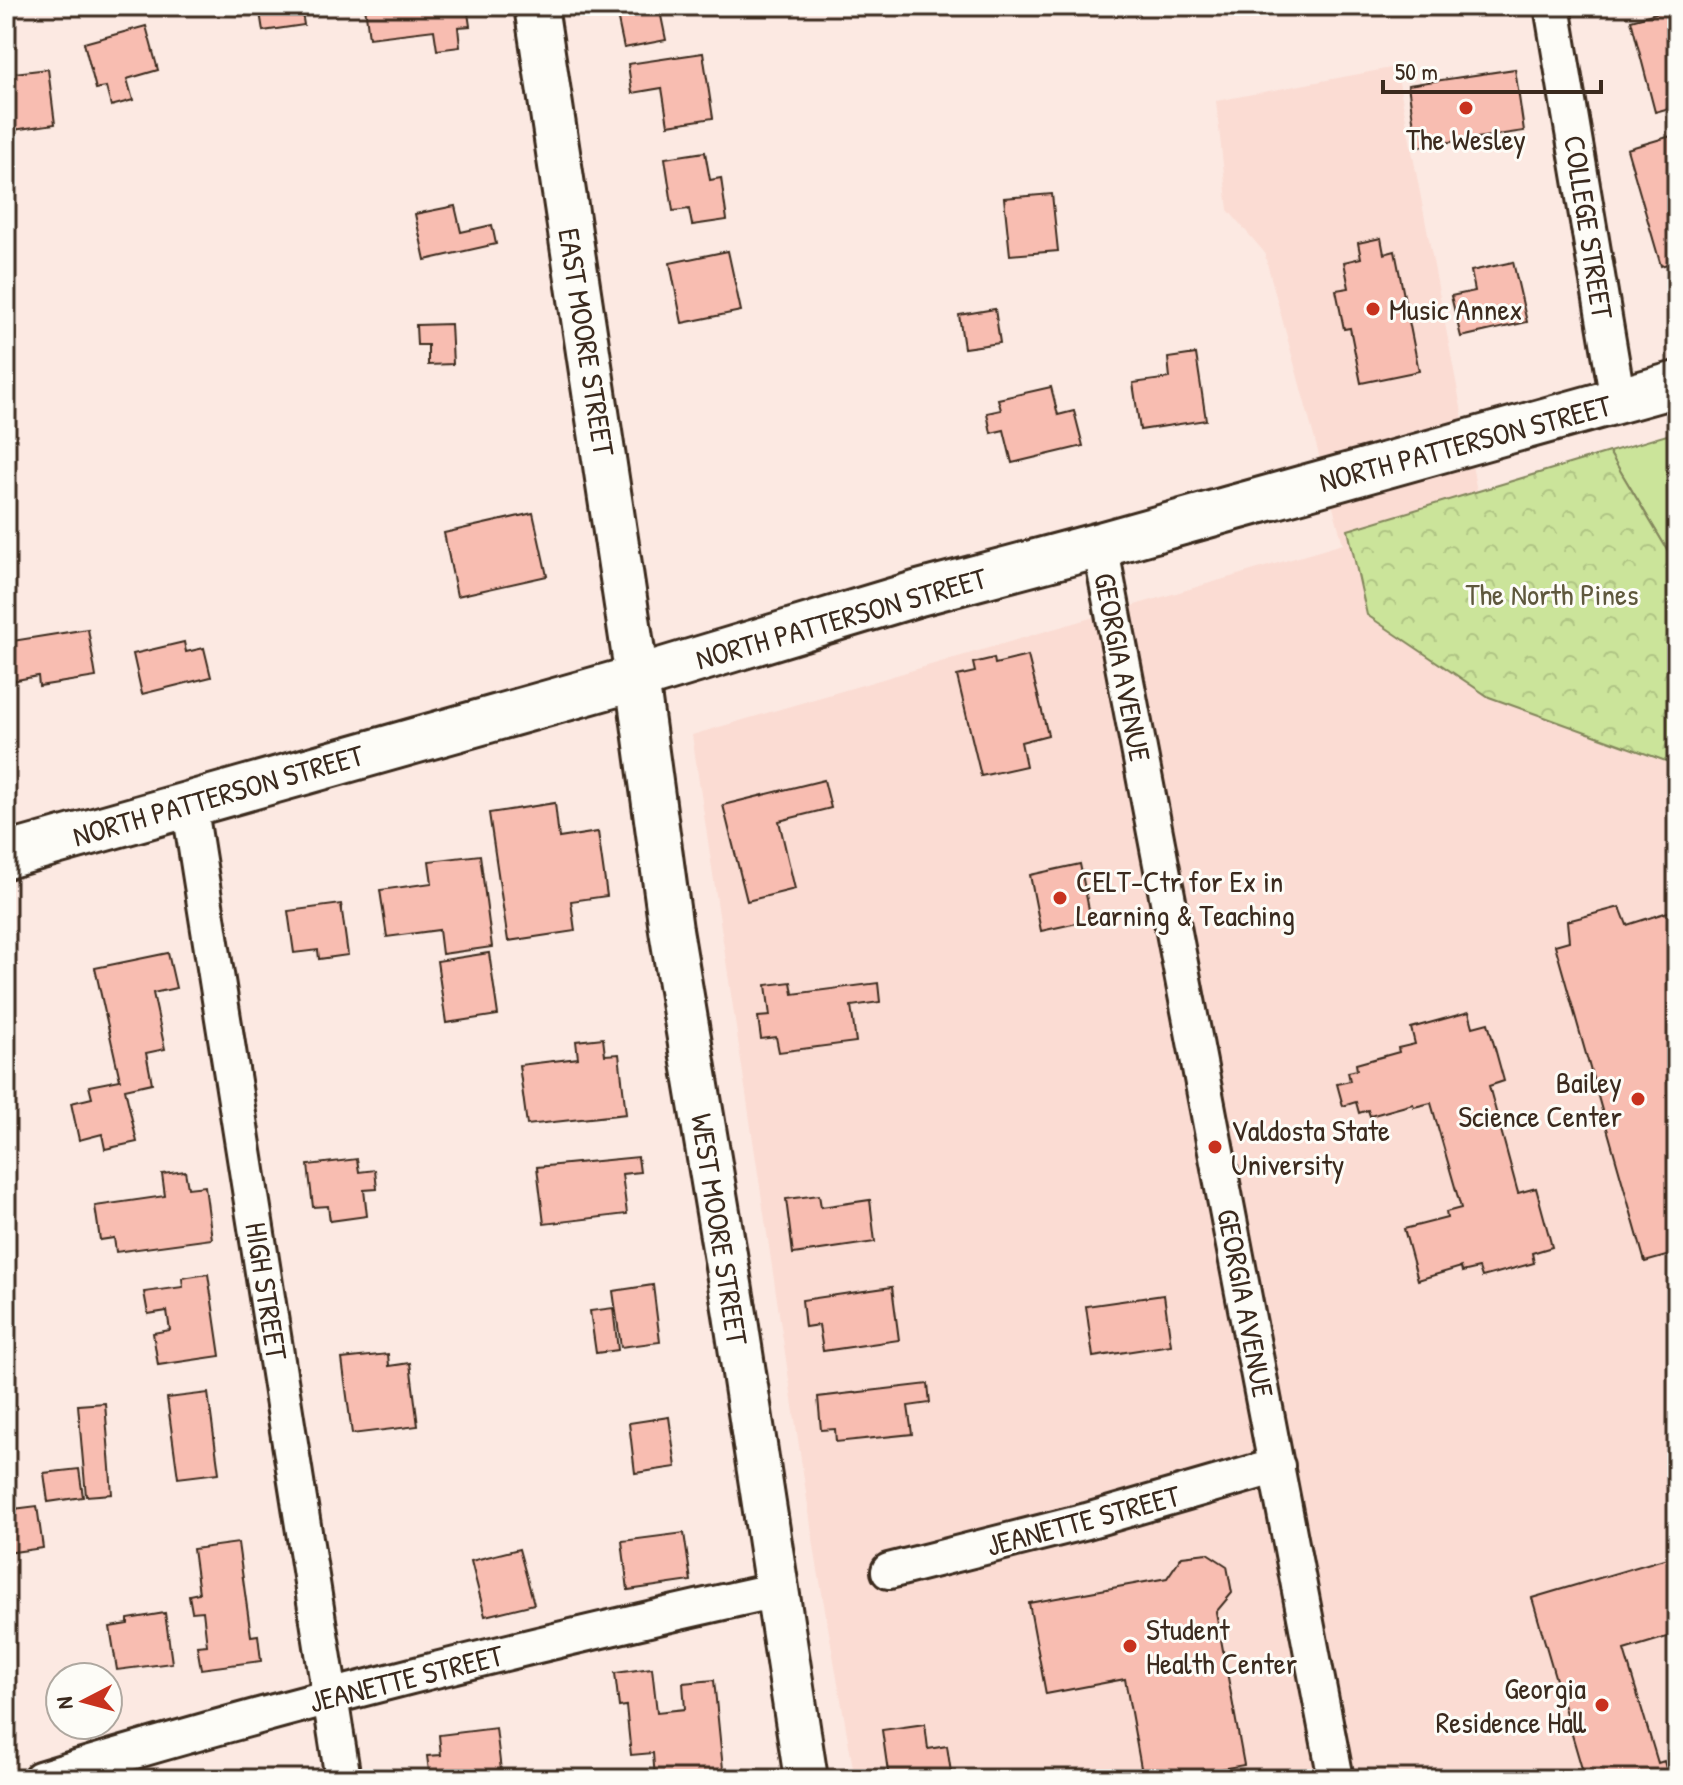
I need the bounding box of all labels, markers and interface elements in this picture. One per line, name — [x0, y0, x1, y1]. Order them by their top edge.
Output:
scale bar — [1383, 44, 1601, 94]
text: 50 m — [1395, 55, 1438, 87]
marker: The Wesley — [1457, 99, 1475, 117]
place label: The Wesley — [1406, 119, 1526, 159]
street label: COLLEGE STREET — [1555, 132, 1623, 323]
street label: EAST MOORE STREET — [549, 225, 625, 459]
place label: Music Annex — [1389, 289, 1523, 329]
marker: Music Annex — [1364, 300, 1382, 318]
street label: NORTH PATTERSON STREET — [1315, 385, 1616, 501]
street label: NORTH PATTERSON STREET — [691, 557, 992, 679]
street label: GEORGIA AVENUE — [1085, 569, 1161, 765]
park label: The North Pines — [1465, 574, 1639, 614]
street label: NORTH PATTERSON STREET — [68, 734, 369, 856]
place label: CELT-Ctr for Ex in Learning & Teaching — [1076, 861, 1295, 935]
marker: CELT-Ctr for Ex in Learning & Teaching — [1051, 889, 1069, 907]
place label: Bailey Science Center — [1458, 1062, 1622, 1136]
marker: Bailey Science Center — [1629, 1090, 1647, 1108]
place label: Valdosta State University — [1231, 1110, 1390, 1184]
street label: WEST MOORE STREET — [682, 1111, 758, 1348]
marker: Valdosta State University — [1206, 1138, 1224, 1156]
street label: GEORGIA AVENUE — [1208, 1205, 1284, 1401]
street label: HIGH STREET — [236, 1220, 298, 1363]
street label: JEANETTE STREET — [982, 1475, 1185, 1565]
place label: Student Health Center — [1146, 1609, 1298, 1683]
street label: JEANETTE STREET — [305, 1634, 508, 1721]
marker: Student Health Center — [1121, 1637, 1139, 1655]
north arrow — [44, 1661, 124, 1741]
place label: Georgia Residence Hall — [1436, 1668, 1587, 1742]
text: N — [49, 1695, 80, 1710]
marker: Georgia Residence Hall — [1593, 1696, 1611, 1714]

